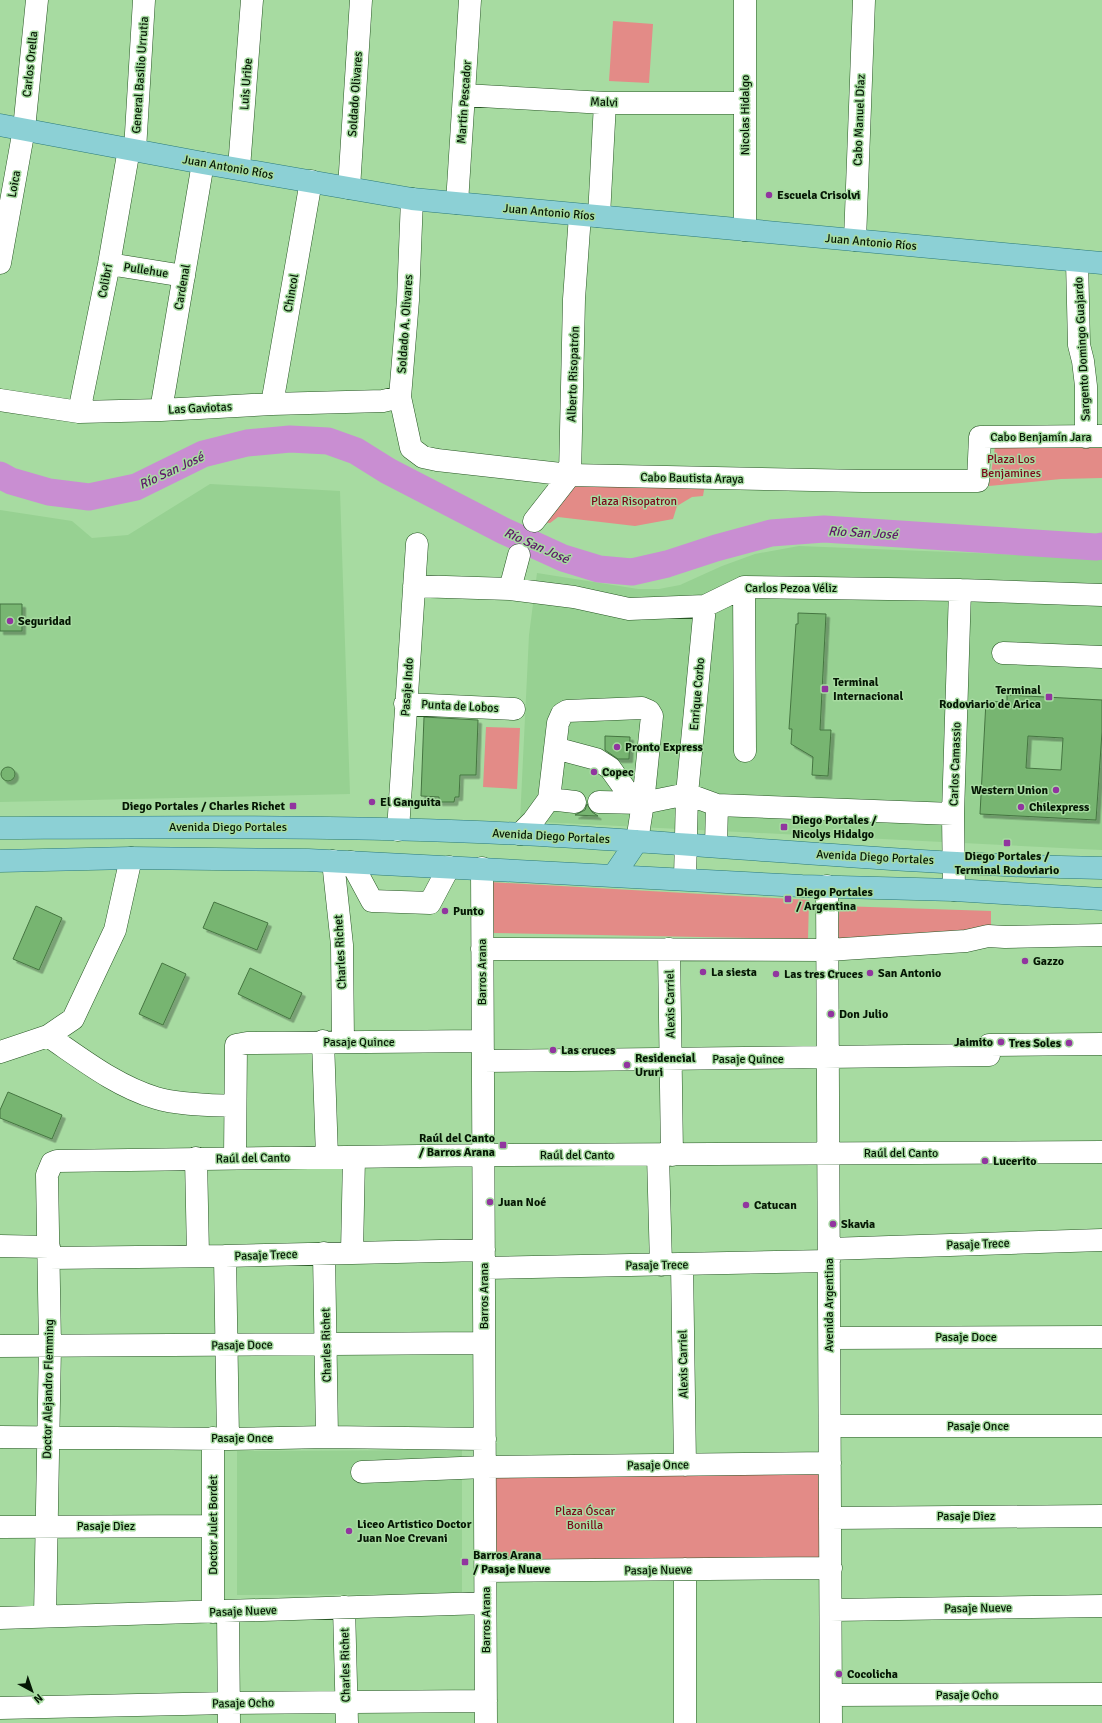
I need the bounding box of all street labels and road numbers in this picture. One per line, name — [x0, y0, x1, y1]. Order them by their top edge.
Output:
street label: General Basilio Urrutia — [129, 16, 152, 134]
street label: Carlos Orella — [20, 30, 41, 98]
street label: Soldado Olivares — [345, 51, 366, 137]
street label: Luis Uribe — [237, 58, 256, 110]
street label: Martín Pescador — [454, 59, 475, 144]
street label: Cabo Manuel Díaz — [850, 74, 869, 166]
street label: Nicolas Hidalgo — [738, 75, 753, 155]
street label: Malvi — [590, 95, 618, 110]
street label: Juan Antonio Ríos — [181, 152, 275, 183]
street label: Loica — [5, 169, 24, 199]
street label: Juan Antonio Ríos — [502, 201, 595, 224]
street label: Juan Antonio Ríos — [824, 231, 917, 254]
street label: Pullehue — [122, 260, 169, 281]
street label: Colibrí — [95, 262, 116, 299]
street label: Cardenal — [171, 263, 194, 311]
street label: Chincol — [281, 272, 302, 314]
street label: Soldado A. Olivares — [395, 274, 416, 374]
street label: Sargento Domingo Guajardo — [1071, 277, 1094, 421]
street label: Alberto Risopatrón — [564, 326, 583, 422]
street label: Las Gaviotas — [168, 399, 232, 418]
street label: Cabo Benjamín Jara — [990, 430, 1092, 445]
street label: Cabo Bautista Araya — [640, 470, 744, 487]
street label: Carlos Pezoa Véliz — [745, 581, 837, 596]
street label: Pasaje Indo — [398, 657, 417, 717]
street label: Enrique Corbo — [687, 657, 708, 731]
street label: Punta de Lobos — [421, 697, 499, 716]
street label: Carlos Camassio — [947, 722, 964, 806]
street label: Avenida Diego Portales — [169, 820, 287, 835]
street label: Avenida Diego Portales — [492, 826, 610, 847]
street label: Avenida Diego Portales — [816, 847, 934, 868]
street label: Charles Richet — [331, 914, 350, 990]
street label: Barros Arana — [475, 939, 490, 1005]
street label: Alexis Carriel — [662, 969, 679, 1038]
street label: Pasaje Quince — [323, 1035, 395, 1050]
street label: Pasaje Quince — [712, 1052, 784, 1067]
street label: Raúl del Canto — [864, 1146, 938, 1161]
street label: Raúl del Canto — [540, 1148, 614, 1163]
street label: Raúl del Canto — [216, 1150, 290, 1167]
street label: Pasaje Trece — [946, 1236, 1010, 1253]
street label: Pasaje Trece — [234, 1247, 298, 1264]
street label: Pasaje Trece — [625, 1257, 689, 1274]
street label: Avenida Argentina — [822, 1258, 837, 1352]
street label: Barros Arana — [477, 1263, 492, 1329]
street label: Charles Richet — [318, 1308, 335, 1382]
street label: Doctor Alejandro Flemming — [40, 1319, 57, 1459]
street label: Alexis Carriel — [675, 1329, 692, 1398]
street label: Pasaje Doce — [935, 1330, 997, 1345]
street label: Pasaje Doce — [211, 1337, 273, 1354]
street label: Pasaje Once — [947, 1419, 1009, 1434]
street label: Pasaje Once — [211, 1431, 273, 1446]
street label: Pasaje Once — [627, 1457, 689, 1474]
street label: Doctor Julet Bordet — [206, 1475, 221, 1575]
street label: Pasaje Diez — [937, 1509, 995, 1524]
street label: Pasaje Diez — [77, 1519, 135, 1534]
street label: Pasaje Nueve — [624, 1562, 692, 1579]
street label: Barros Arana — [479, 1587, 494, 1653]
street label: Pasaje Nueve — [944, 1600, 1012, 1617]
street label: Pasaje Nueve — [209, 1603, 277, 1620]
street label: Charles Richet — [337, 1628, 354, 1702]
street label: Pasaje Ocho — [936, 1688, 998, 1703]
street label: Pasaje Ocho — [212, 1695, 274, 1712]

